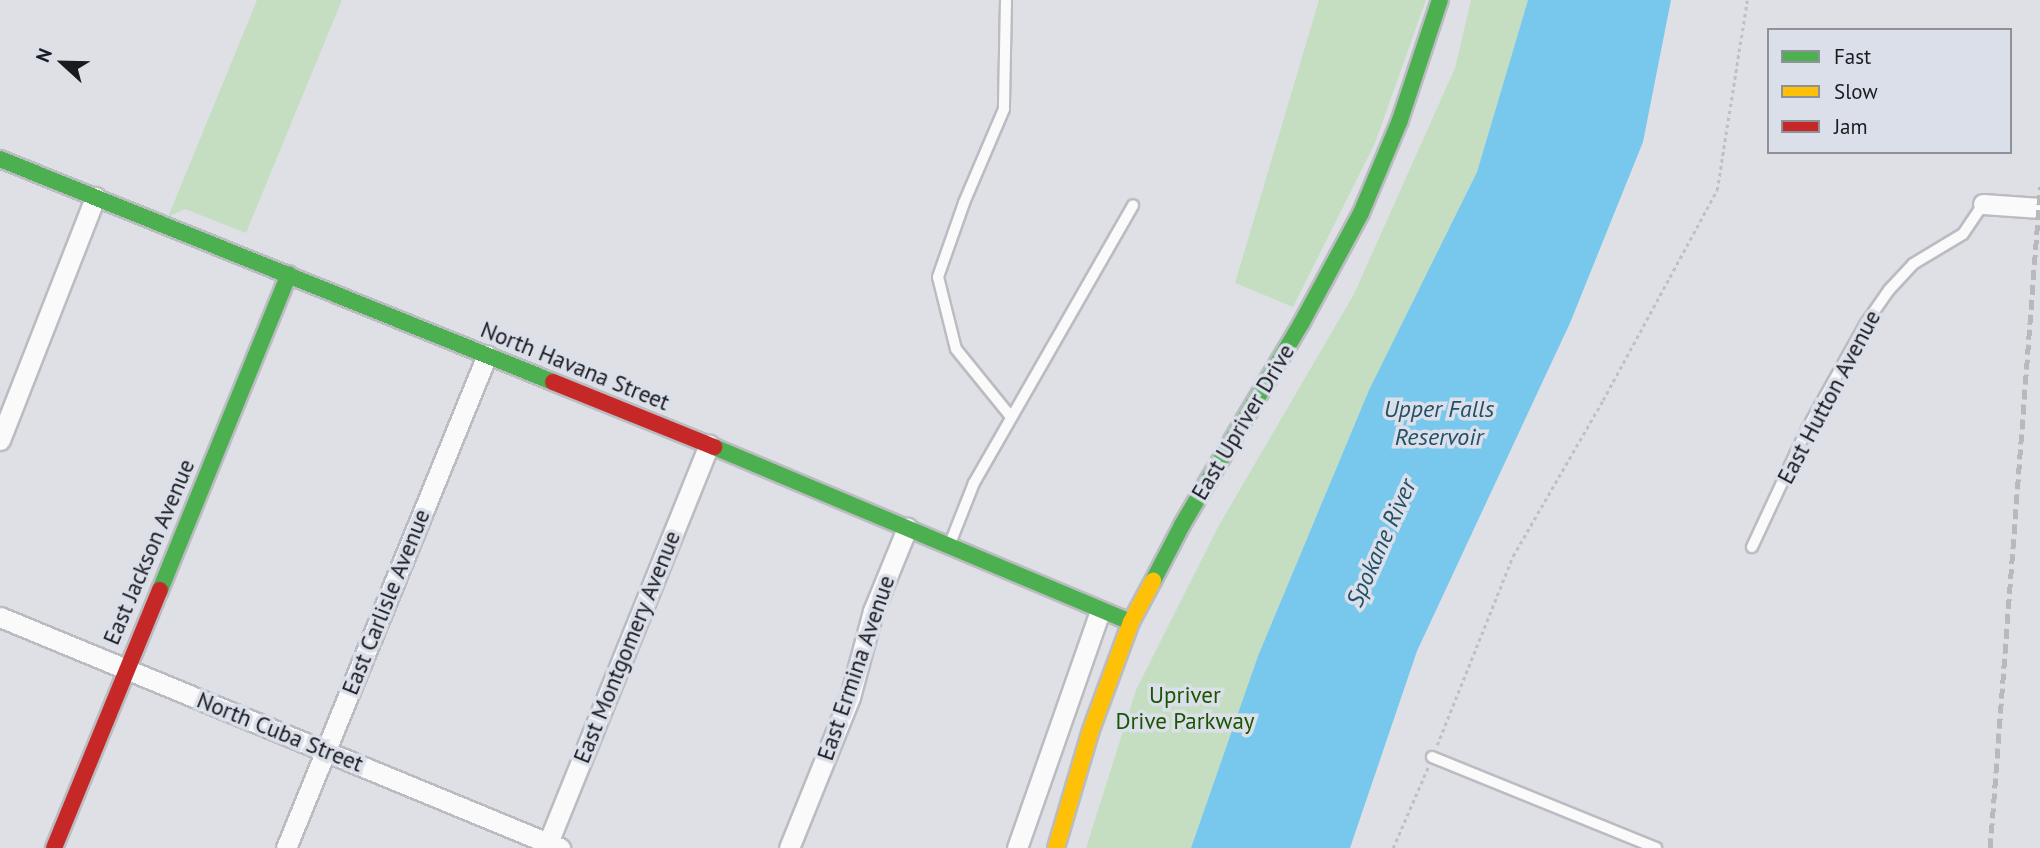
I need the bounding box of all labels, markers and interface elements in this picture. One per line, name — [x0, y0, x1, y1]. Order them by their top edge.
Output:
north arrow — [28, 28, 98, 98]
legend — [1767, 28, 2012, 154]
text: Fast — [1834, 43, 1871, 70]
text: N — [30, 45, 57, 65]
text: Slow — [1834, 78, 1878, 105]
text: Jam — [1834, 113, 1868, 140]
street label: East Hutton Avenue — [1771, 305, 1887, 489]
street label: North Havana Street — [477, 316, 673, 416]
street label: East Upriver Drive — [1186, 339, 1300, 505]
water label: Upper Falls Reservoir — [1384, 395, 1494, 451]
street label: East Jackson Avenue — [97, 455, 201, 649]
water label: Spokane River — [1340, 475, 1422, 611]
street label: East Carlisle Avenue — [336, 505, 436, 699]
street label: East Montgomery Avenue — [567, 526, 687, 768]
street label: East Ermina Avenue — [811, 572, 901, 764]
park label: Upriver Drive Parkway — [1115, 681, 1255, 735]
street label: North Cuba Street — [193, 686, 367, 778]

